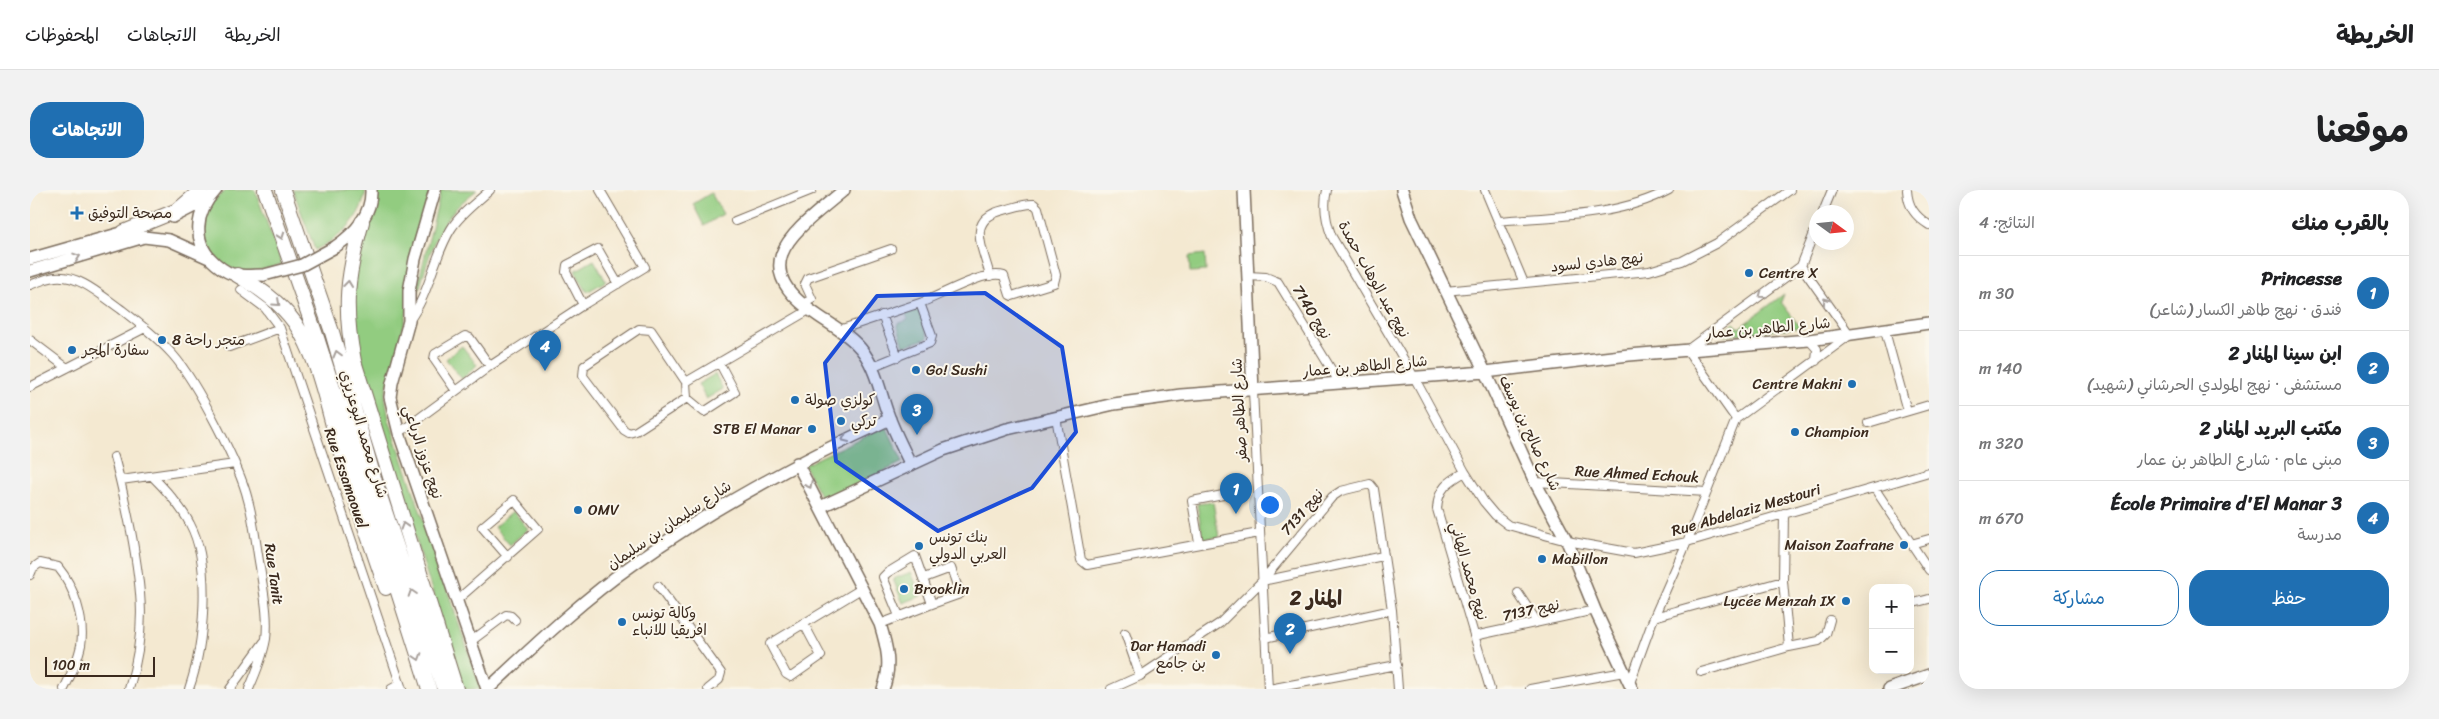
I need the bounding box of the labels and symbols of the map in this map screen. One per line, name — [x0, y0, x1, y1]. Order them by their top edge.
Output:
place label: مصحة التوفيق — [88, 200, 172, 226]
north arrow — [1809, 205, 1854, 250]
marker: مصحة التوفيق — [70, 206, 84, 220]
street label: نهج عبد الوهاب حمدة — [1331, 215, 1417, 343]
one-way arrow — [275, 231, 285, 240]
street label: نهج هادي لسود — [1549, 244, 1645, 280]
one-way arrow — [72, 253, 80, 263]
place label: Centre X — [1759, 260, 1818, 286]
marker: Centre X — [1743, 267, 1755, 279]
one-way arrow — [342, 280, 353, 288]
street label: نهج 7140 — [1285, 280, 1339, 344]
one-way arrow — [1759, 289, 1768, 299]
one-way arrow — [271, 297, 280, 306]
one-way arrow — [1823, 297, 1832, 307]
street label: شارع الطاهر بن عمار — [1704, 310, 1831, 346]
place label: متجر راحة 8 — [172, 327, 245, 353]
pin: 4 — [529, 330, 561, 371]
marker: متجر راحة 8 — [156, 334, 168, 346]
place label: سفارة المجر — [80, 337, 149, 363]
marker: سفارة المجر — [66, 344, 78, 356]
street label: شارع الطاهر بن عمار — [1301, 348, 1428, 384]
one-way arrow — [333, 351, 343, 359]
place label: Go! Sushi — [926, 357, 988, 383]
street label: شارع الطاهر صفر — [1223, 357, 1255, 465]
marker: Go! Sushi — [910, 364, 922, 376]
street label: شارع محمد البوعزيزي — [332, 367, 396, 501]
street label: شارع صالح بن يوسف — [1492, 371, 1568, 495]
place label: Centre Makni — [1753, 371, 1843, 397]
marker: Centre Makni — [1846, 378, 1858, 390]
place label: كولزي صولة — [805, 387, 876, 413]
marker: كولزي صولة — [789, 394, 801, 406]
pin: 3 — [901, 394, 933, 435]
street label: نهج عزوز الرباعي — [396, 402, 450, 502]
place label: تركي — [851, 408, 877, 434]
marker: تركي — [835, 415, 847, 427]
place label: STB El Manar — [713, 416, 803, 442]
place label: Champion — [1805, 419, 1869, 445]
marker: STB El Manar — [806, 423, 818, 435]
street label: Rue Essamaouel — [317, 424, 376, 533]
marker: Champion — [1789, 426, 1801, 438]
one-way arrow — [842, 433, 851, 443]
street label: Rue Ahmed Echouk — [1574, 458, 1700, 490]
street label: شارع سليمان بن سليمان — [601, 473, 737, 577]
pin: 1 — [1220, 473, 1252, 514]
street label: Rue Abdelaziz Mestouri — [1668, 476, 1825, 544]
one-way arrow — [803, 480, 813, 489]
street label: نهج 7131 — [1274, 482, 1330, 542]
your location — [1257, 492, 1283, 518]
place label: OMV — [588, 497, 620, 523]
marker: OMV — [572, 504, 584, 516]
street label: نهج محمد الهاني — [1442, 519, 1496, 623]
one-way arrow — [400, 522, 410, 530]
place label: بنك تونس العربي الدولي — [929, 524, 1006, 567]
place label: Maison Zaafrane — [1785, 532, 1894, 558]
marker: Maison Zaafrane — [1898, 539, 1910, 551]
marker: بنك تونس العربي الدولي — [913, 540, 925, 552]
street label: Rue Tanit — [257, 542, 291, 607]
place label: Mabillon — [1552, 546, 1608, 572]
marker: Mabillon — [1536, 553, 1548, 565]
place label: Brooklin — [914, 576, 969, 602]
district label: المنار 2 — [1289, 581, 1342, 616]
marker: Brooklin — [898, 583, 910, 595]
place label: Lycée Menzah IX — [1724, 588, 1836, 614]
one-way arrow — [408, 589, 418, 598]
street label: نهج 7137 — [1500, 591, 1562, 629]
marker: Lycée Menzah IX — [1840, 595, 1852, 607]
place label: وكالة تونس افريقيا للانباء — [632, 600, 707, 643]
pin: 2 — [1274, 613, 1306, 654]
marker: وكالة تونس افريقيا للانباء — [616, 616, 628, 628]
place label: Dar Hamadi بن جامع — [1130, 633, 1207, 676]
marker: Dar Hamadi بن جامع — [1210, 649, 1222, 661]
one-way arrow — [413, 652, 423, 660]
scale bar — [45, 654, 155, 677]

